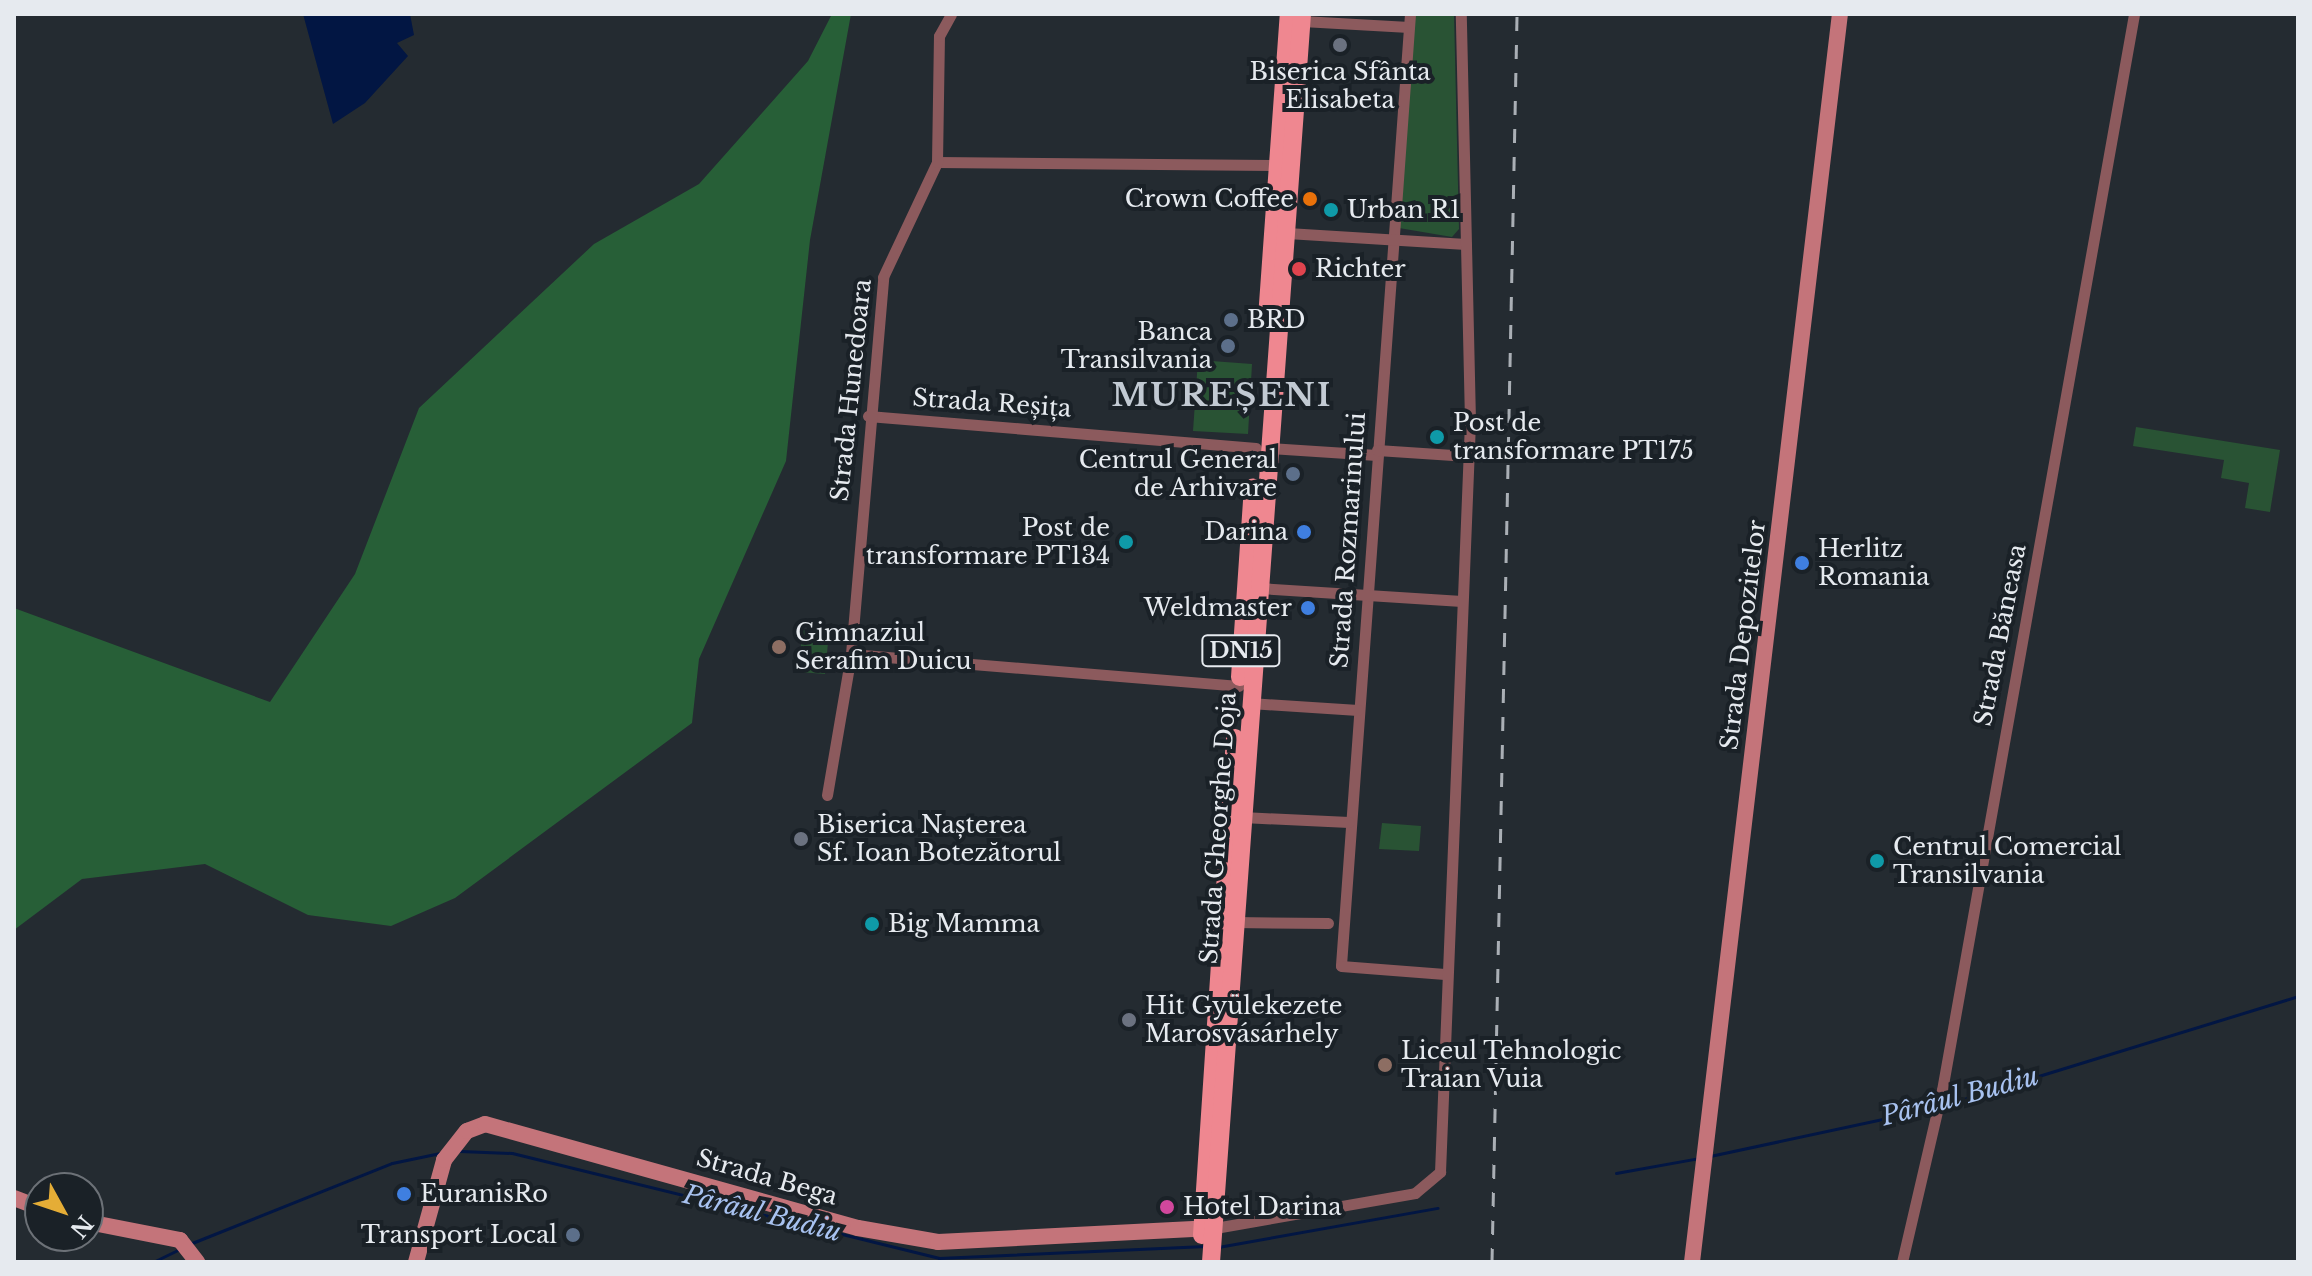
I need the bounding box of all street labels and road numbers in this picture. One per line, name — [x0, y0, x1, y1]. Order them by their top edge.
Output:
street label: Strada Hunedoara — [825, 277, 877, 503]
street label: Strada Reșița — [911, 383, 1073, 423]
street label: Strada Rozmarinului — [1325, 411, 1371, 669]
street label: Strada Depozitelor — [1715, 518, 1771, 752]
street label: Strada Băneasa — [1968, 541, 2032, 729]
road number: DN15 — [1201, 633, 1281, 669]
street label: Strada Gheorghe Doja — [1194, 691, 1242, 965]
street label: Strada Bega — [693, 1143, 841, 1211]

